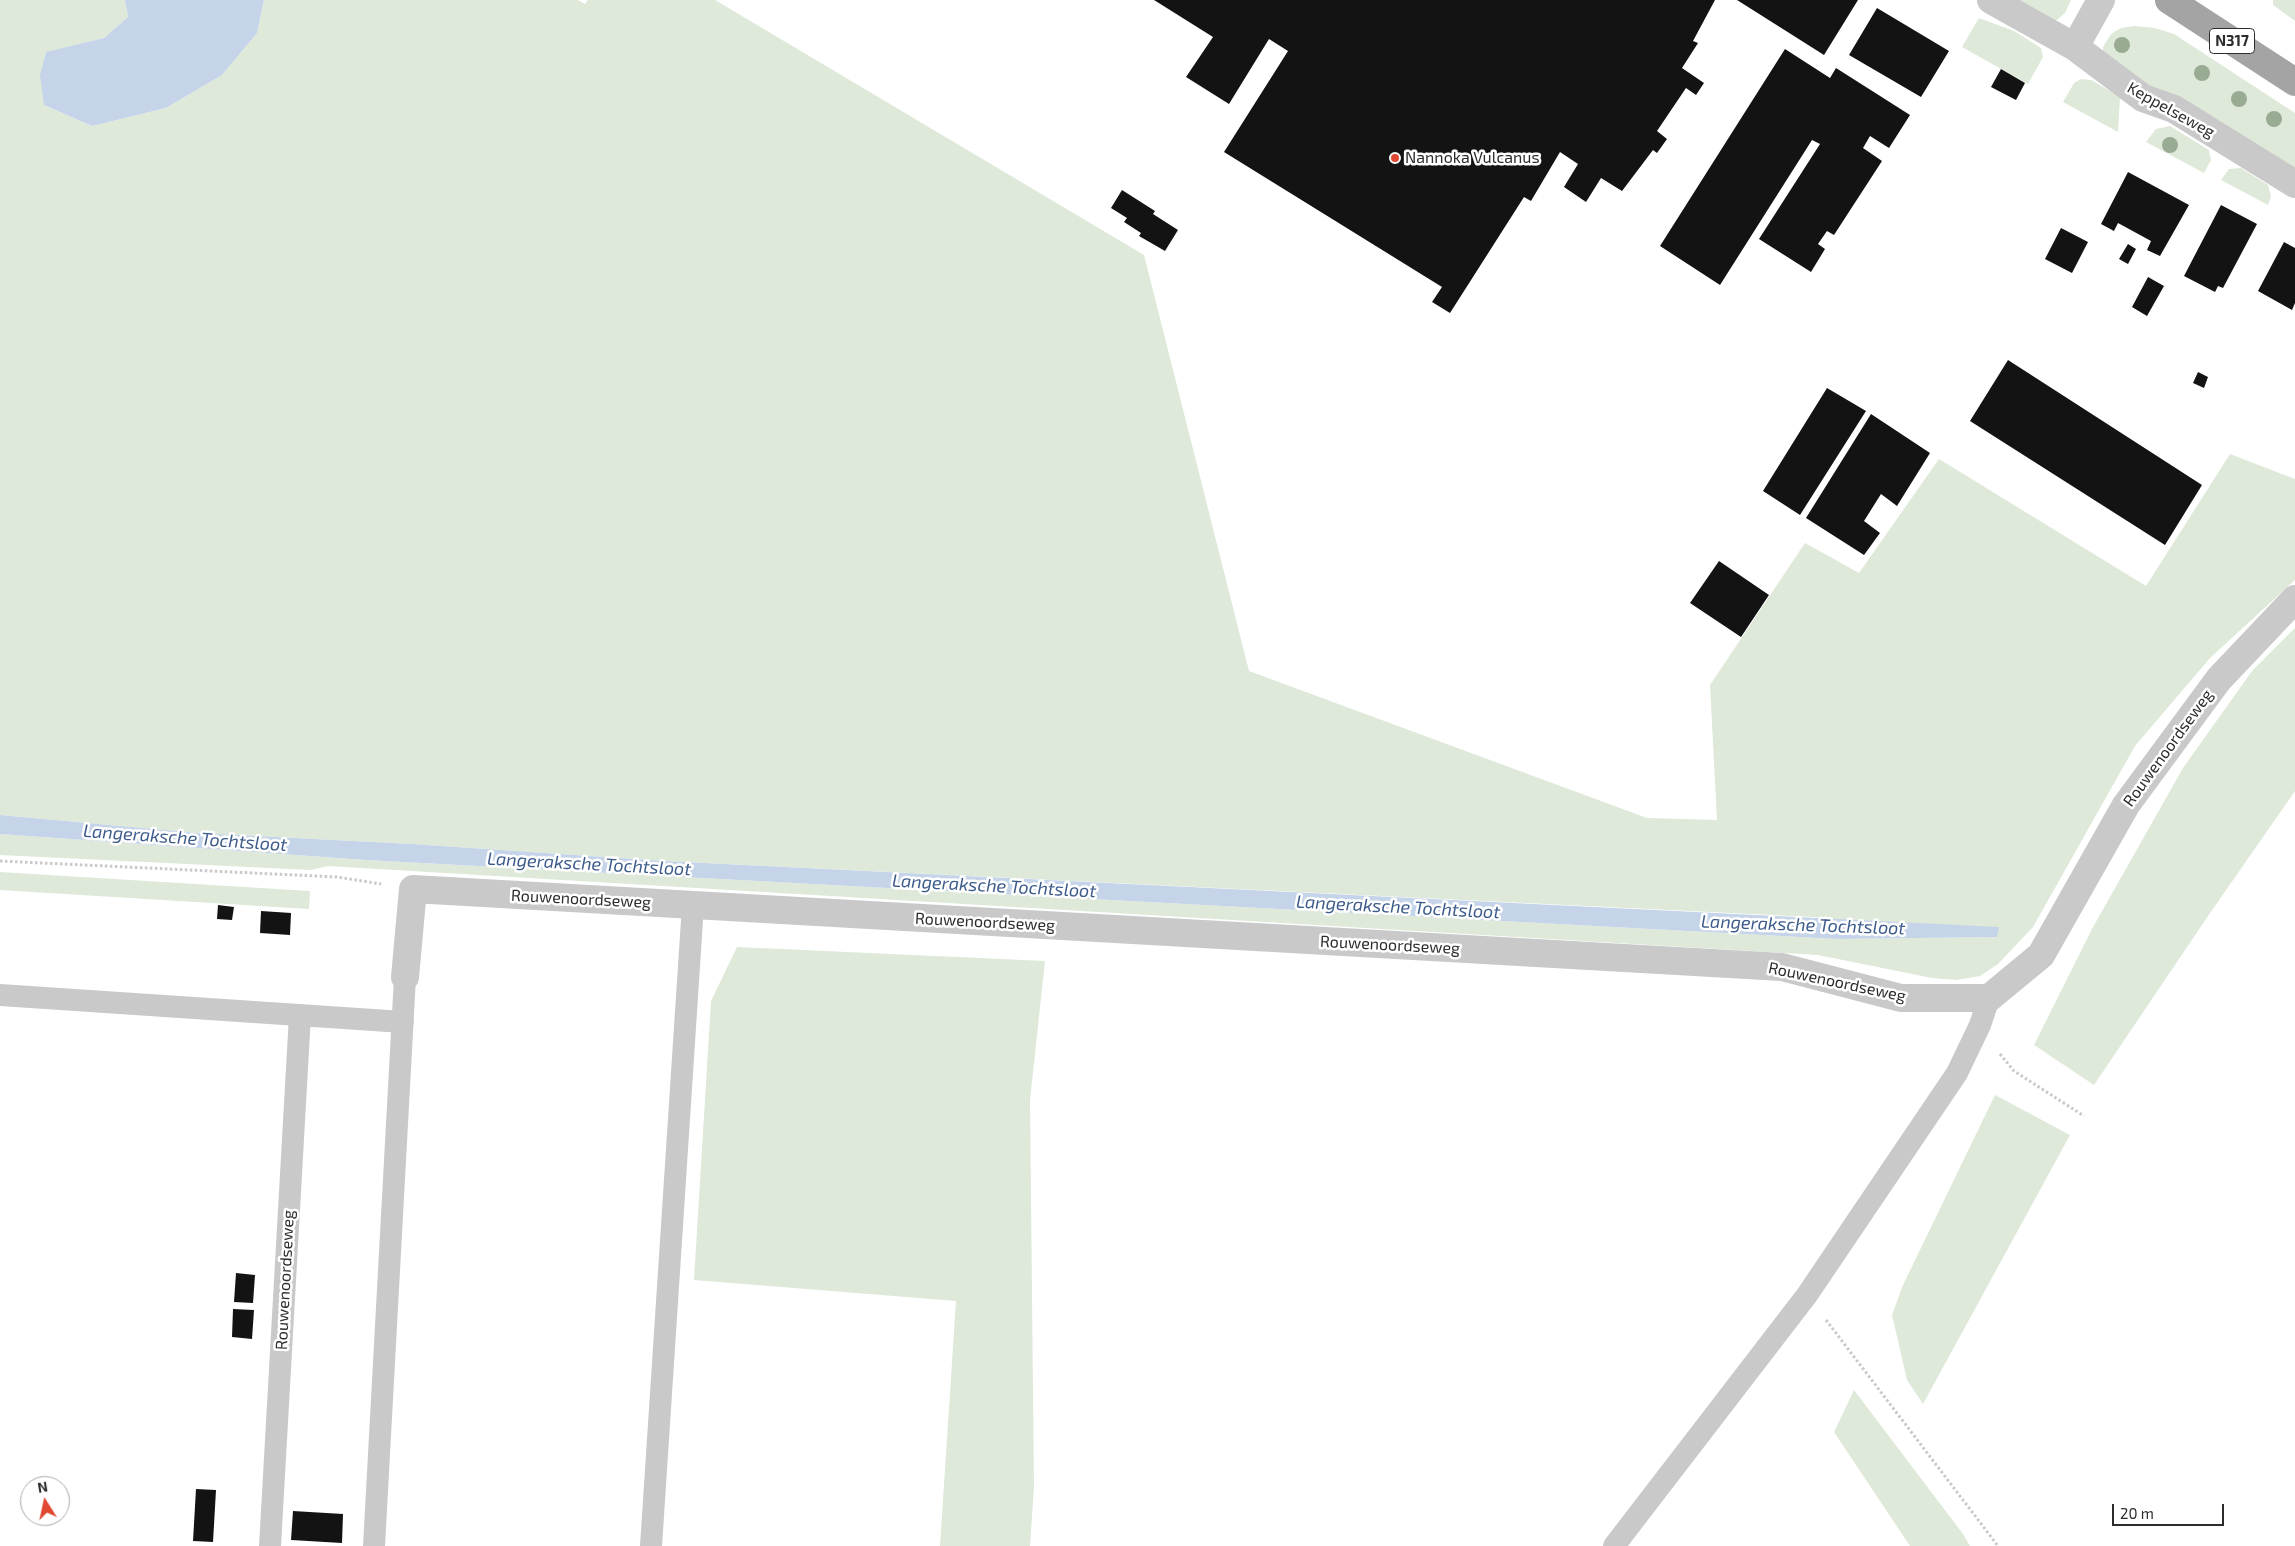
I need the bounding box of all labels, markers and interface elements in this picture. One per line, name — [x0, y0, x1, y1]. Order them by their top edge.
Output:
road number: N317 — [2210, 28, 2254, 54]
street label: Keppelseweg — [2124, 78, 2218, 142]
place label: Nannoka Vulcanus — [1405, 148, 1540, 168]
marker: Nannoka Vulcanus — [1389, 152, 1401, 164]
street label: Rouwenoordseweg — [2119, 686, 2217, 810]
water label: Langeraksche Tochtsloot — [82, 820, 288, 856]
water label: Langeraksche Tochtsloot — [486, 848, 692, 880]
water label: Langeraksche Tochtsloot — [891, 870, 1097, 902]
street label: Rouwenoordseweg — [511, 886, 651, 912]
water label: Langeraksche Tochtsloot — [1295, 891, 1501, 923]
street label: Rouwenoordseweg — [915, 909, 1055, 935]
water label: Langeraksche Tochtsloot — [1701, 911, 1905, 939]
street label: Rouwenoordseweg — [1320, 932, 1460, 958]
street label: Rouwenoordseweg — [1767, 958, 1907, 1006]
street label: Rouwenoordseweg — [272, 1210, 298, 1350]
north arrow — [20, 1476, 70, 1526]
text: N — [36, 1477, 49, 1496]
scale bar — [2115, 1494, 2228, 1526]
text: 20 m — [2120, 1504, 2154, 1522]

